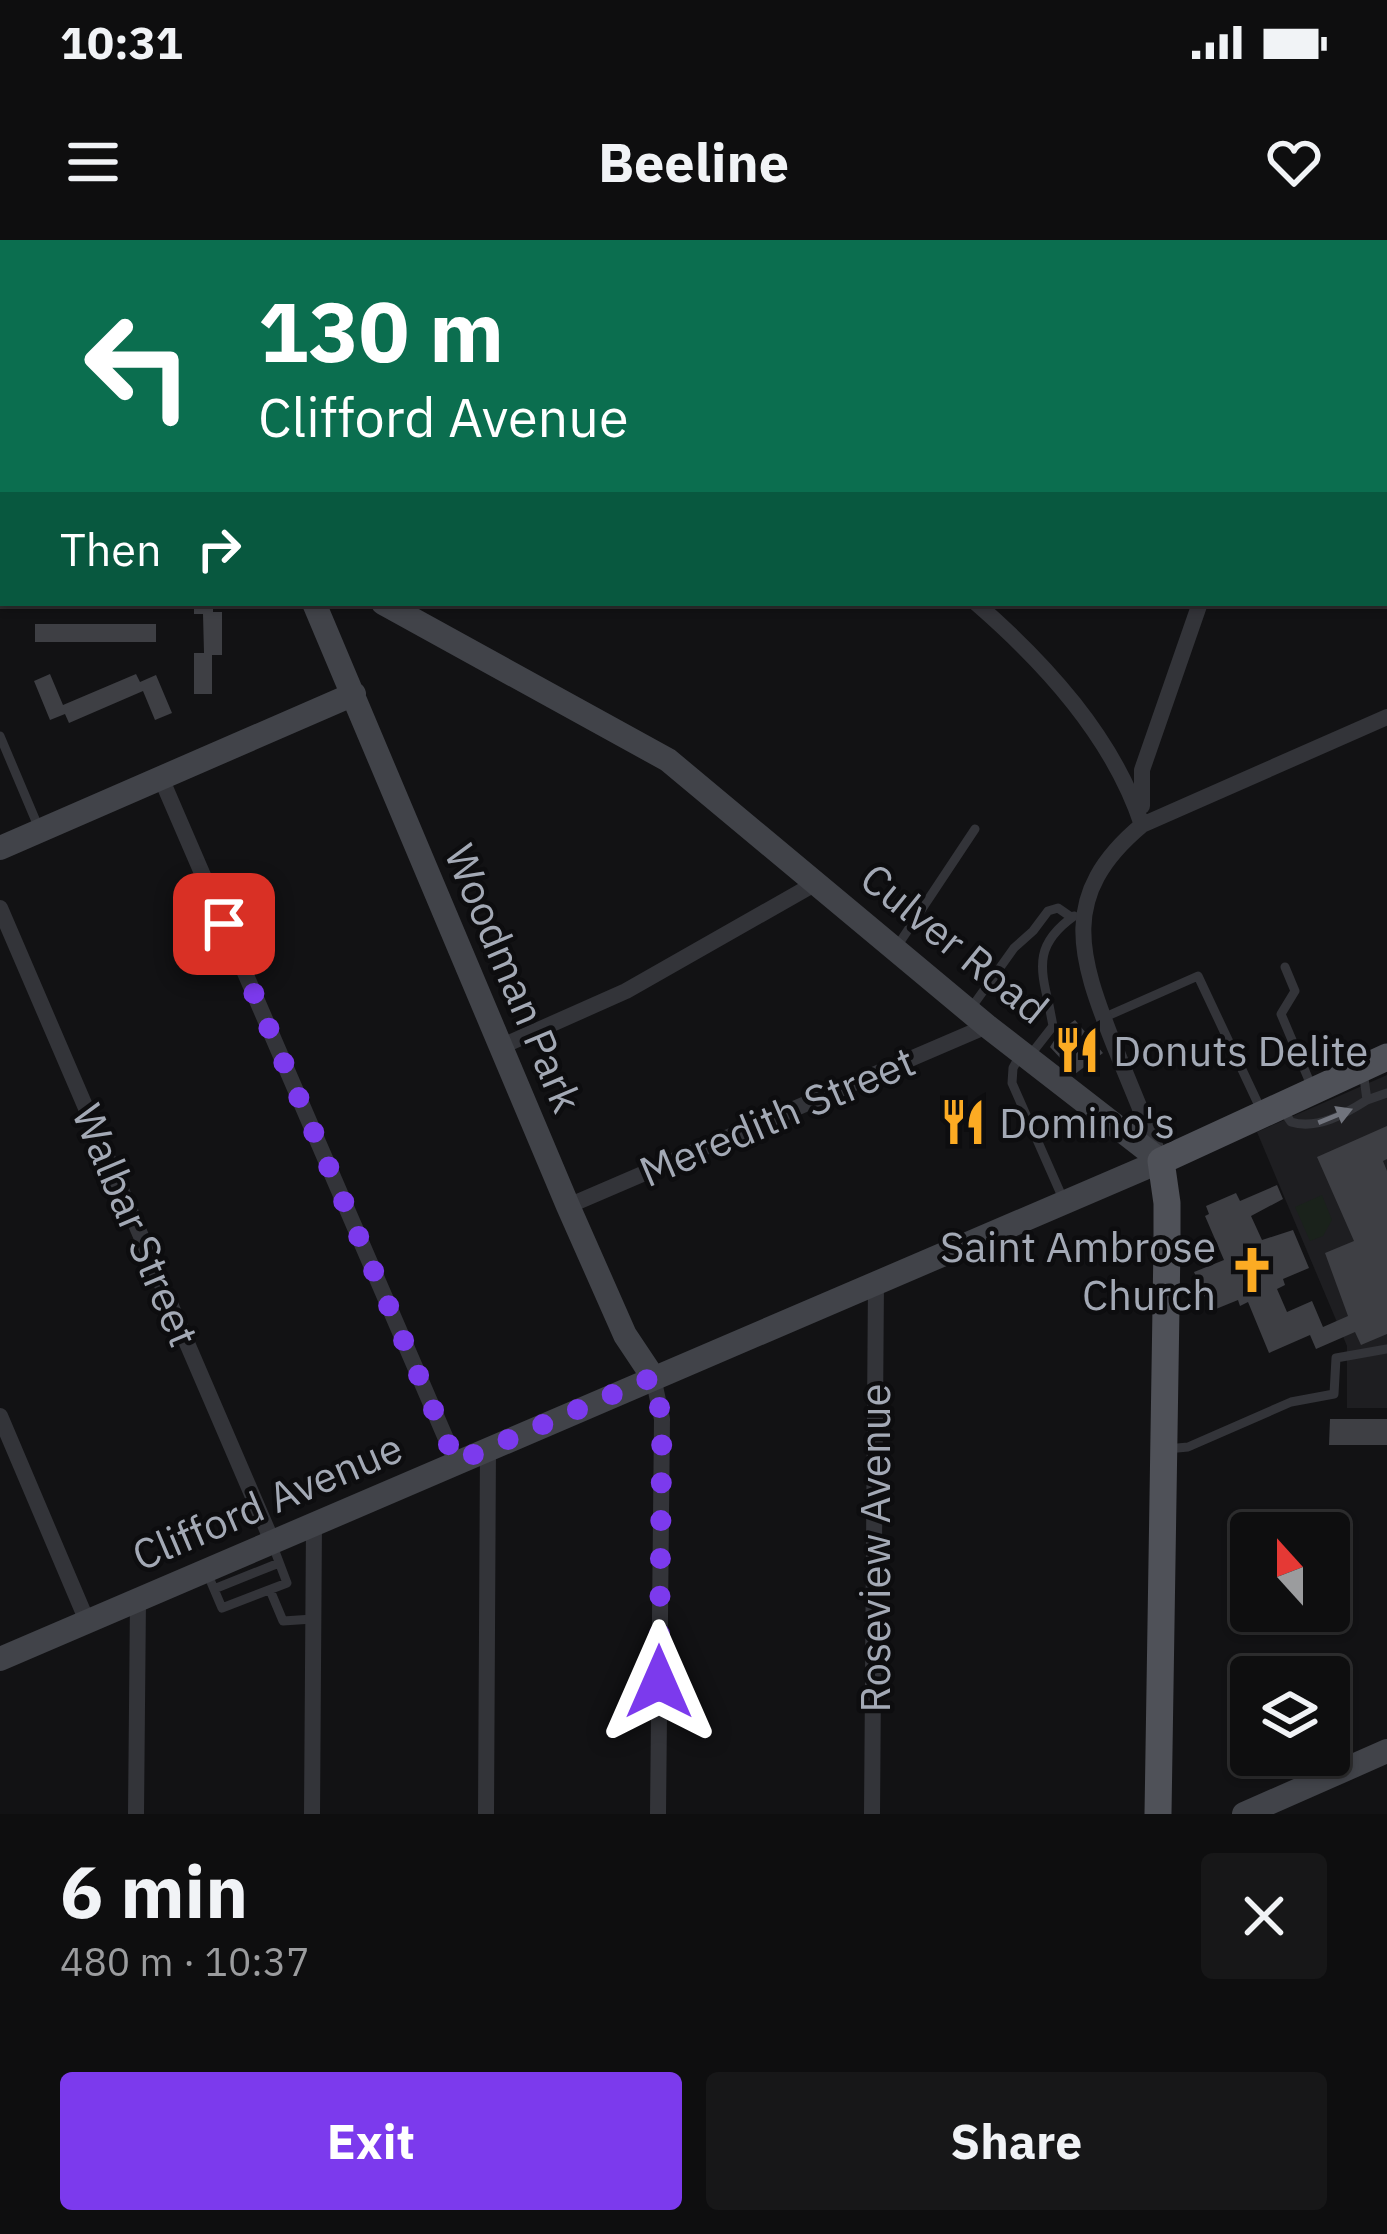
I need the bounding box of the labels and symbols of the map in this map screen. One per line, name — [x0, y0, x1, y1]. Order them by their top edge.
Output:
street label: Woodman Park — [433, 836, 595, 1120]
street label: Culver Road — [850, 850, 1060, 1036]
pin — [173, 873, 275, 975]
place label: Donuts Delite — [1113, 1023, 1368, 1078]
restaurant icon: Donuts Delite — [1052, 1025, 1102, 1075]
street label: Meredith Street — [631, 1033, 923, 1199]
street label: Walbar Street — [60, 1095, 212, 1355]
place label: Domino's — [999, 1095, 1175, 1150]
restaurant icon: Domino's — [938, 1097, 988, 1147]
one-way arrow — [1317, 1106, 1353, 1125]
place label: Saint Ambrose Church — [940, 1219, 1216, 1322]
church icon: Saint Ambrose Church — [1227, 1245, 1277, 1295]
street label: Roseview Avenue — [847, 1383, 902, 1713]
street label: Clifford Avenue — [124, 1419, 410, 1583]
north arrow — [1230, 1512, 1350, 1632]
position arrow — [596, 1619, 722, 1745]

